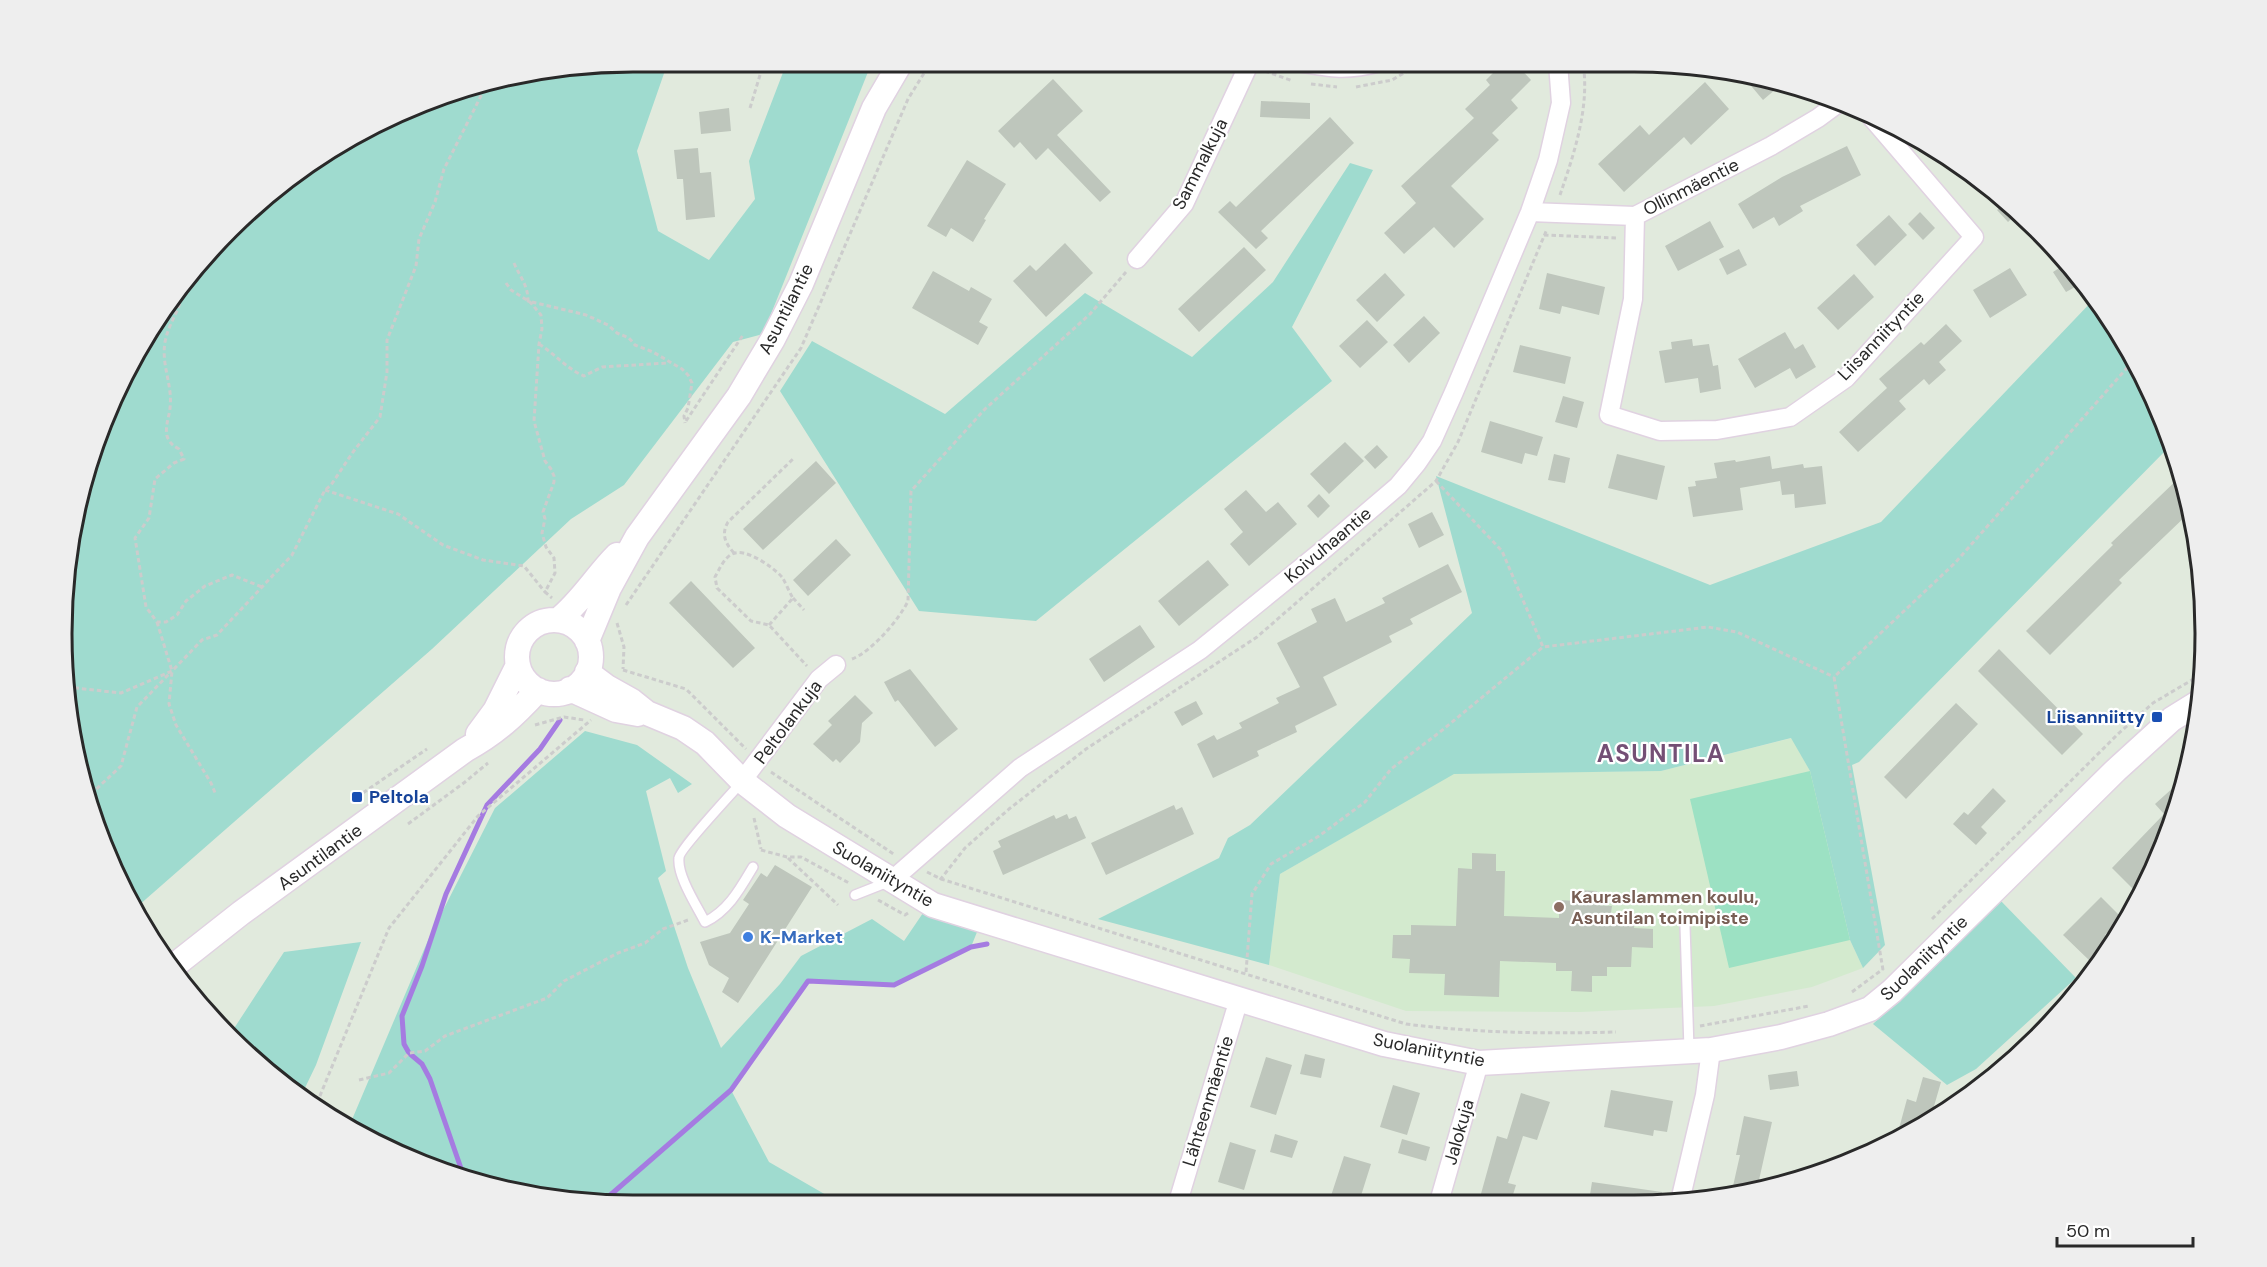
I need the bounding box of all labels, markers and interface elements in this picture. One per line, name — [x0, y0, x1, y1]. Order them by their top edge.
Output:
street label: Sammalkuja — [1167, 114, 1233, 214]
street label: Ollinmäentie — [1639, 153, 1743, 221]
street label: Asuntilantie — [753, 260, 819, 358]
street label: Liisanniityntie — [1832, 286, 1930, 386]
street label: Koivuhaantie — [1279, 502, 1377, 588]
street label: Peltolankuja — [749, 675, 827, 769]
place label: Liisanniitty — [2046, 705, 2145, 729]
marker: Liisanniitty — [2150, 710, 2164, 724]
district label: ASUNTILA — [1597, 738, 1725, 769]
place label: Peltola — [369, 785, 429, 809]
marker: Peltola — [350, 790, 364, 804]
street label: Asuntilantie — [273, 818, 367, 896]
street label: Suolaniityntie — [828, 835, 938, 913]
place label: Kauraslammen koulu, Asuntilan toimipiste — [1571, 885, 1759, 930]
marker: Kauraslammen koulu, Asuntilan toimipiste — [1552, 900, 1566, 914]
street label: Suolaniityntie — [1875, 910, 1973, 1006]
place label: K-Market — [760, 925, 843, 949]
marker: K-Market — [741, 930, 755, 944]
street label: Suolaniityntie — [1371, 1027, 1487, 1073]
street label: Lähteenmäentie — [1177, 1033, 1239, 1169]
street label: Jalokuja — [1438, 1096, 1480, 1168]
scale bar — [2057, 1210, 2194, 1248]
text: 50 m — [2066, 1219, 2110, 1243]

